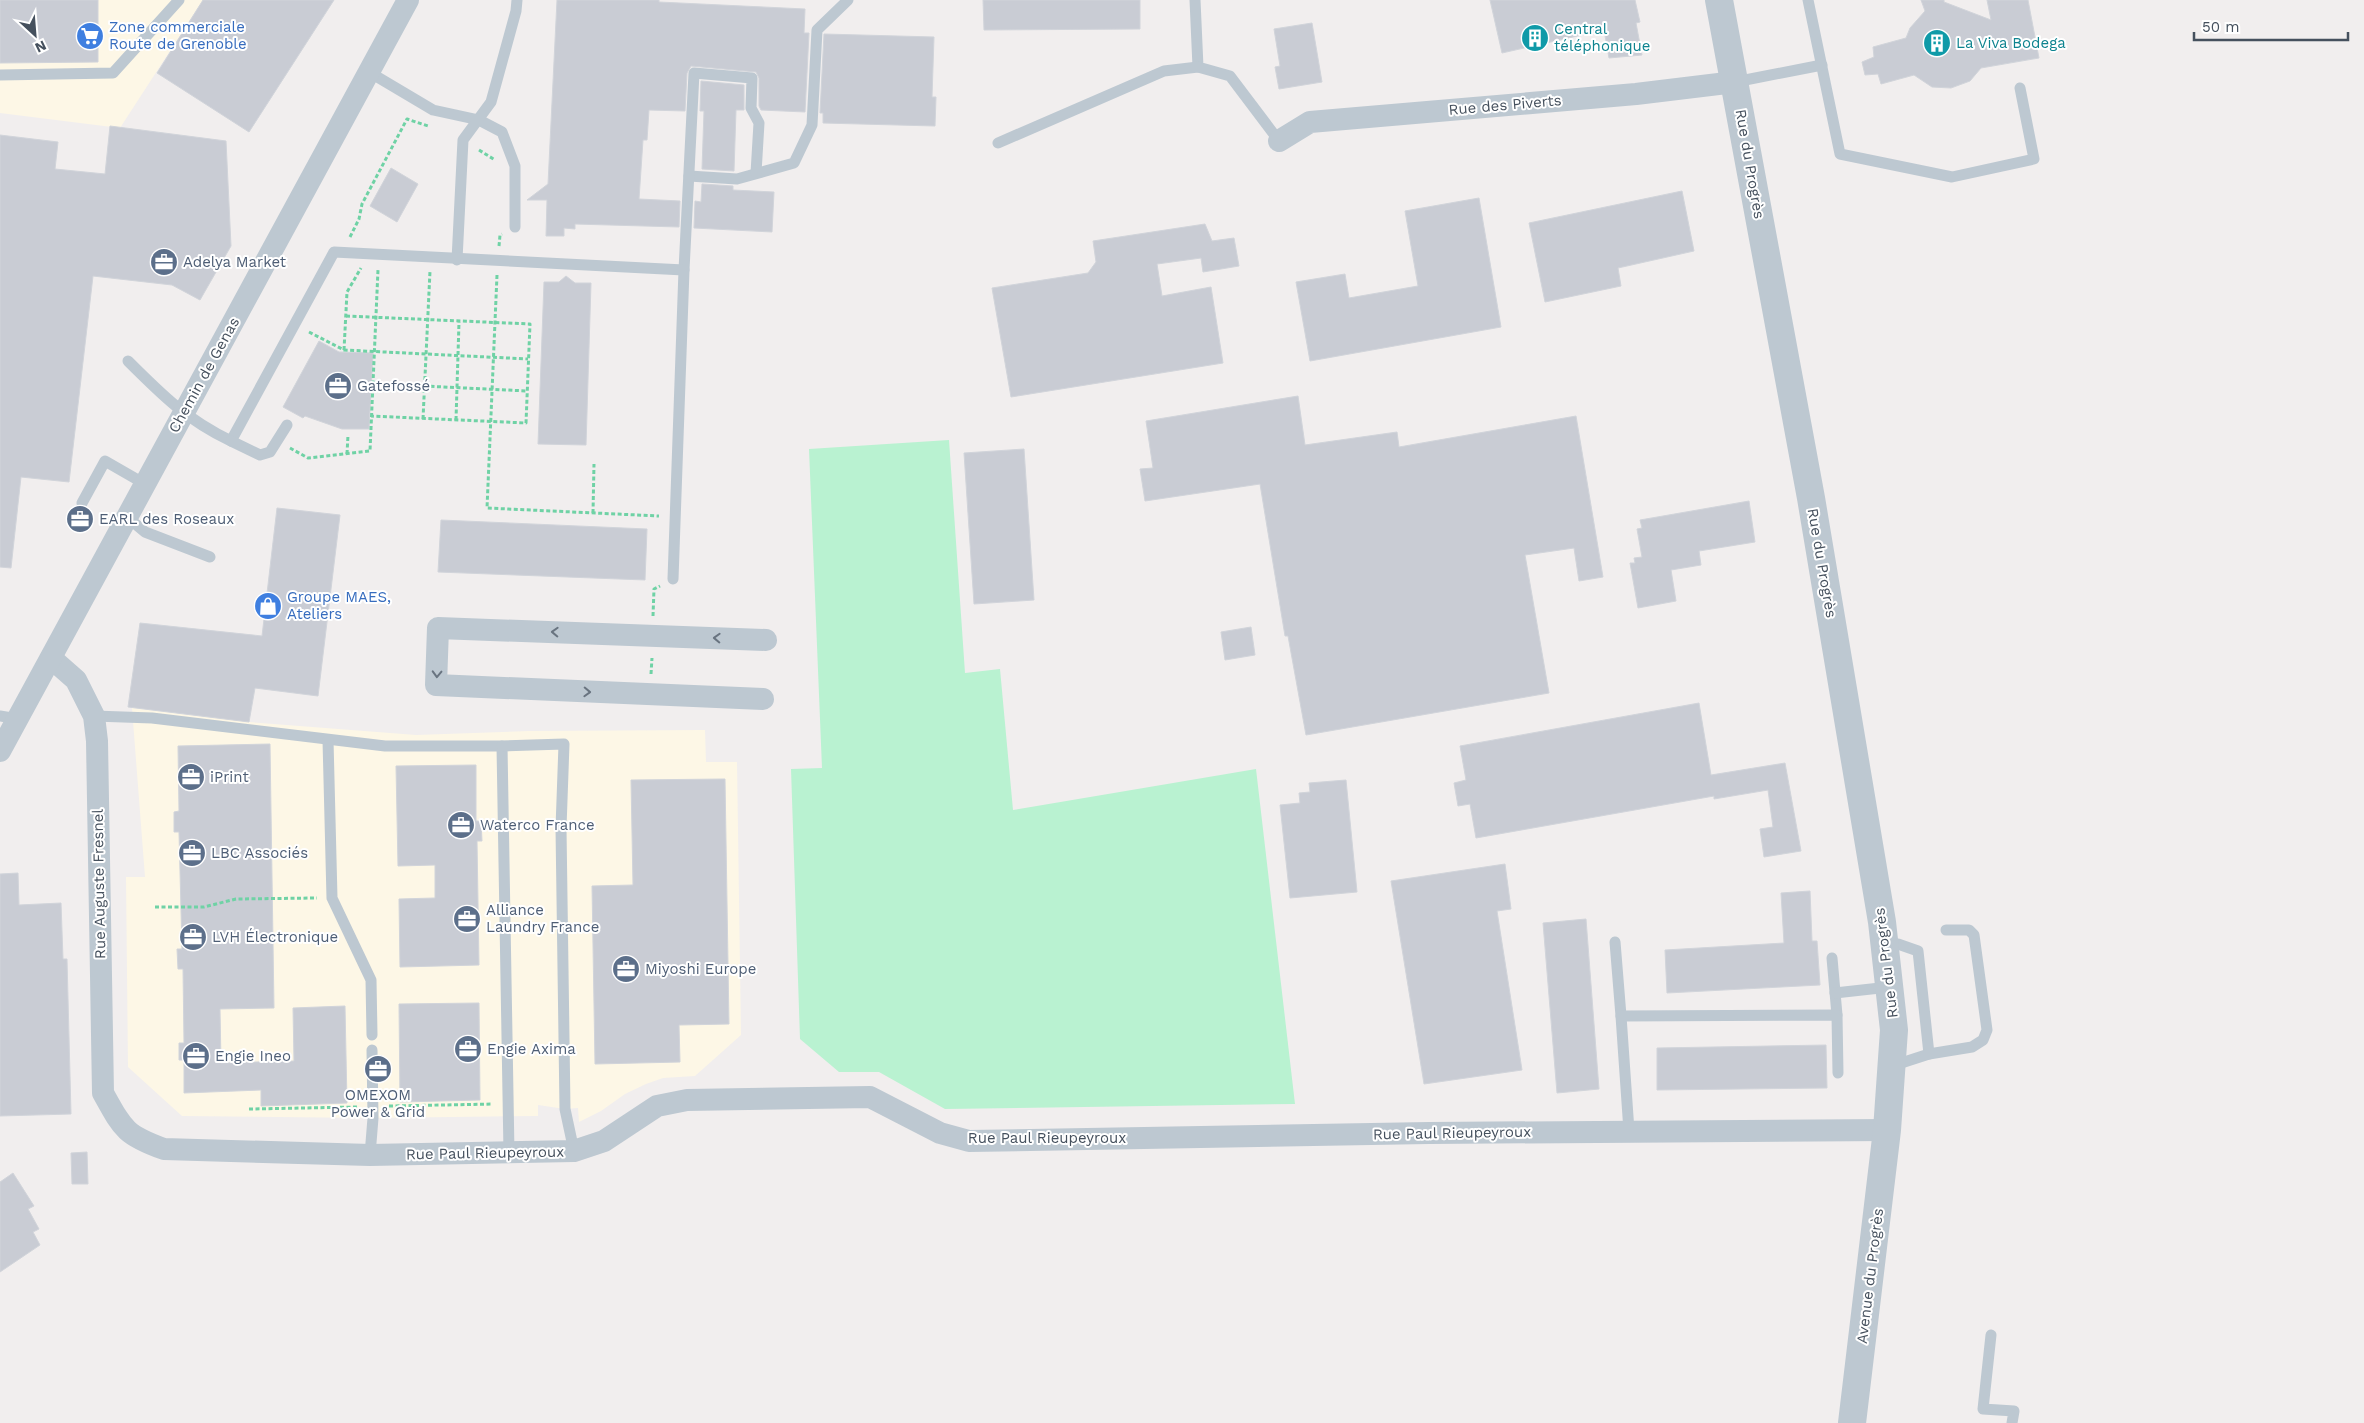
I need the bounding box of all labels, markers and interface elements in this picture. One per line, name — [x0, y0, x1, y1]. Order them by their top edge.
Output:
north arrow — [10, 10, 60, 60]
scale bar — [2194, 10, 2348, 42]
place label: Zone commerciale Route de Grenoble — [109, 18, 247, 53]
text: 50 m — [2202, 18, 2239, 36]
place label: Central téléphonique — [1554, 20, 1650, 55]
supermarket icon: Zone commerciale Route de Grenoble — [75, 21, 105, 51]
building icon: Central téléphonique — [1520, 23, 1550, 53]
building icon: La Viva Bodega — [1922, 28, 1952, 58]
place label: La Viva Bodega — [1956, 34, 2066, 52]
text: N — [33, 37, 49, 56]
street label: Rue des Piverts — [1448, 91, 1562, 119]
street label: Rue du Progrès — [1731, 108, 1769, 220]
office icon: Adelya Market — [149, 247, 179, 277]
place label: Adelya Market — [183, 253, 287, 271]
street label: Chemin de Genas — [165, 314, 243, 436]
office icon: Gatefossé — [323, 371, 353, 401]
place label: Gatefossé — [357, 377, 430, 395]
office icon: EARL des Roseaux — [65, 504, 95, 534]
street label: Rue du Progrès — [1803, 507, 1841, 619]
place label: EARL des Roseaux — [99, 510, 234, 528]
place label: Groupe MAES, Ateliers — [287, 588, 391, 623]
shop icon: Groupe MAES, Ateliers — [253, 591, 283, 621]
one-way arrow — [551, 627, 559, 638]
one-way arrow — [713, 633, 720, 643]
one-way arrow — [432, 670, 442, 678]
one-way arrow — [584, 686, 592, 697]
office icon: iPrint — [176, 762, 206, 792]
place label: iPrint — [210, 768, 249, 786]
street label: Rue Auguste Fresnel — [89, 808, 109, 959]
office icon: Waterco France — [446, 810, 476, 840]
place label: Waterco France — [480, 816, 595, 834]
office icon: LBC Associés — [177, 838, 207, 868]
place label: LBC Associés — [211, 844, 308, 862]
place label: Alliance Laundry France — [486, 901, 599, 936]
office icon: Alliance Laundry France — [452, 904, 482, 934]
street label: Rue du Progrès — [1870, 907, 1902, 1019]
office icon: LVH Électronique — [178, 922, 208, 952]
place label: LVH Électronique — [212, 928, 338, 946]
office icon: Miyoshi Europe — [611, 954, 641, 984]
place label: Miyoshi Europe — [645, 960, 756, 978]
office icon: Engie Axima — [453, 1034, 483, 1064]
place label: Engie Axima — [487, 1040, 576, 1058]
office icon: Engie Ineo — [181, 1041, 211, 1071]
place label: Engie Ineo — [215, 1047, 291, 1065]
office icon: OMEXOM Power & Grid — [363, 1054, 393, 1084]
place label: OMEXOM Power & Grid — [331, 1086, 425, 1121]
street label: Rue Paul Rieupeyroux — [1373, 1123, 1531, 1143]
street label: Rue Paul Rieupeyroux — [968, 1129, 1126, 1147]
street label: Rue Paul Rieupeyroux — [406, 1143, 564, 1163]
street label: Avenue du Progrès — [1853, 1207, 1887, 1345]

